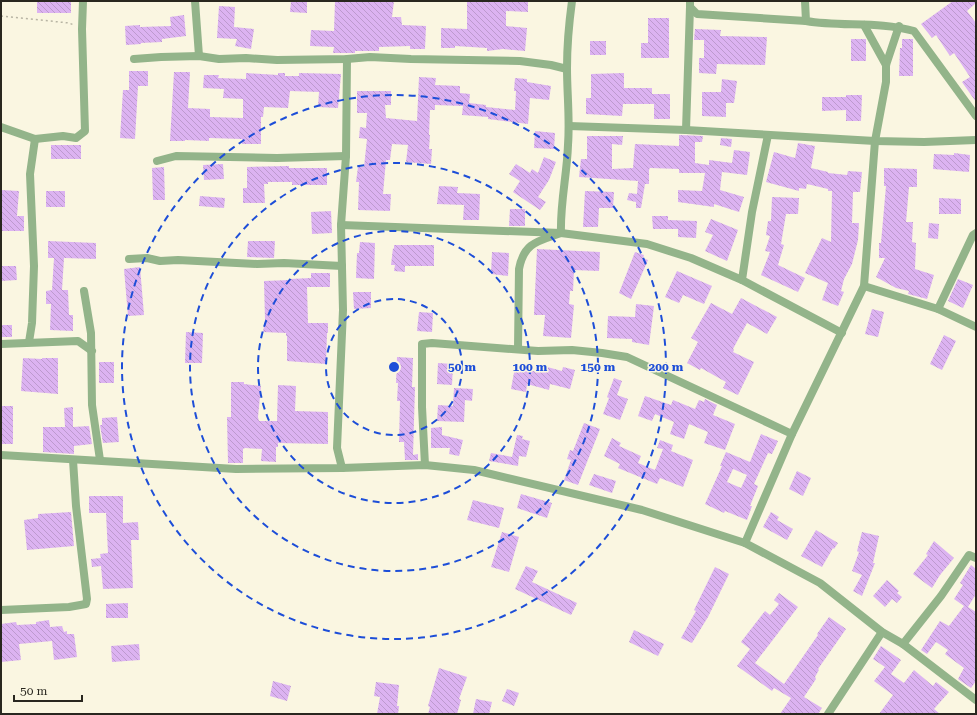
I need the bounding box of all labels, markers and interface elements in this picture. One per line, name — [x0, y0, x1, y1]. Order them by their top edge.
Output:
centre of rings — [387, 360, 401, 374]
text: 50 m — [448, 360, 476, 374]
text: 100 m — [513, 360, 548, 374]
text: 150 m — [581, 360, 616, 374]
text: 200 m — [649, 360, 684, 374]
scale bar — [14, 677, 82, 703]
text: 50 m — [20, 684, 47, 698]

